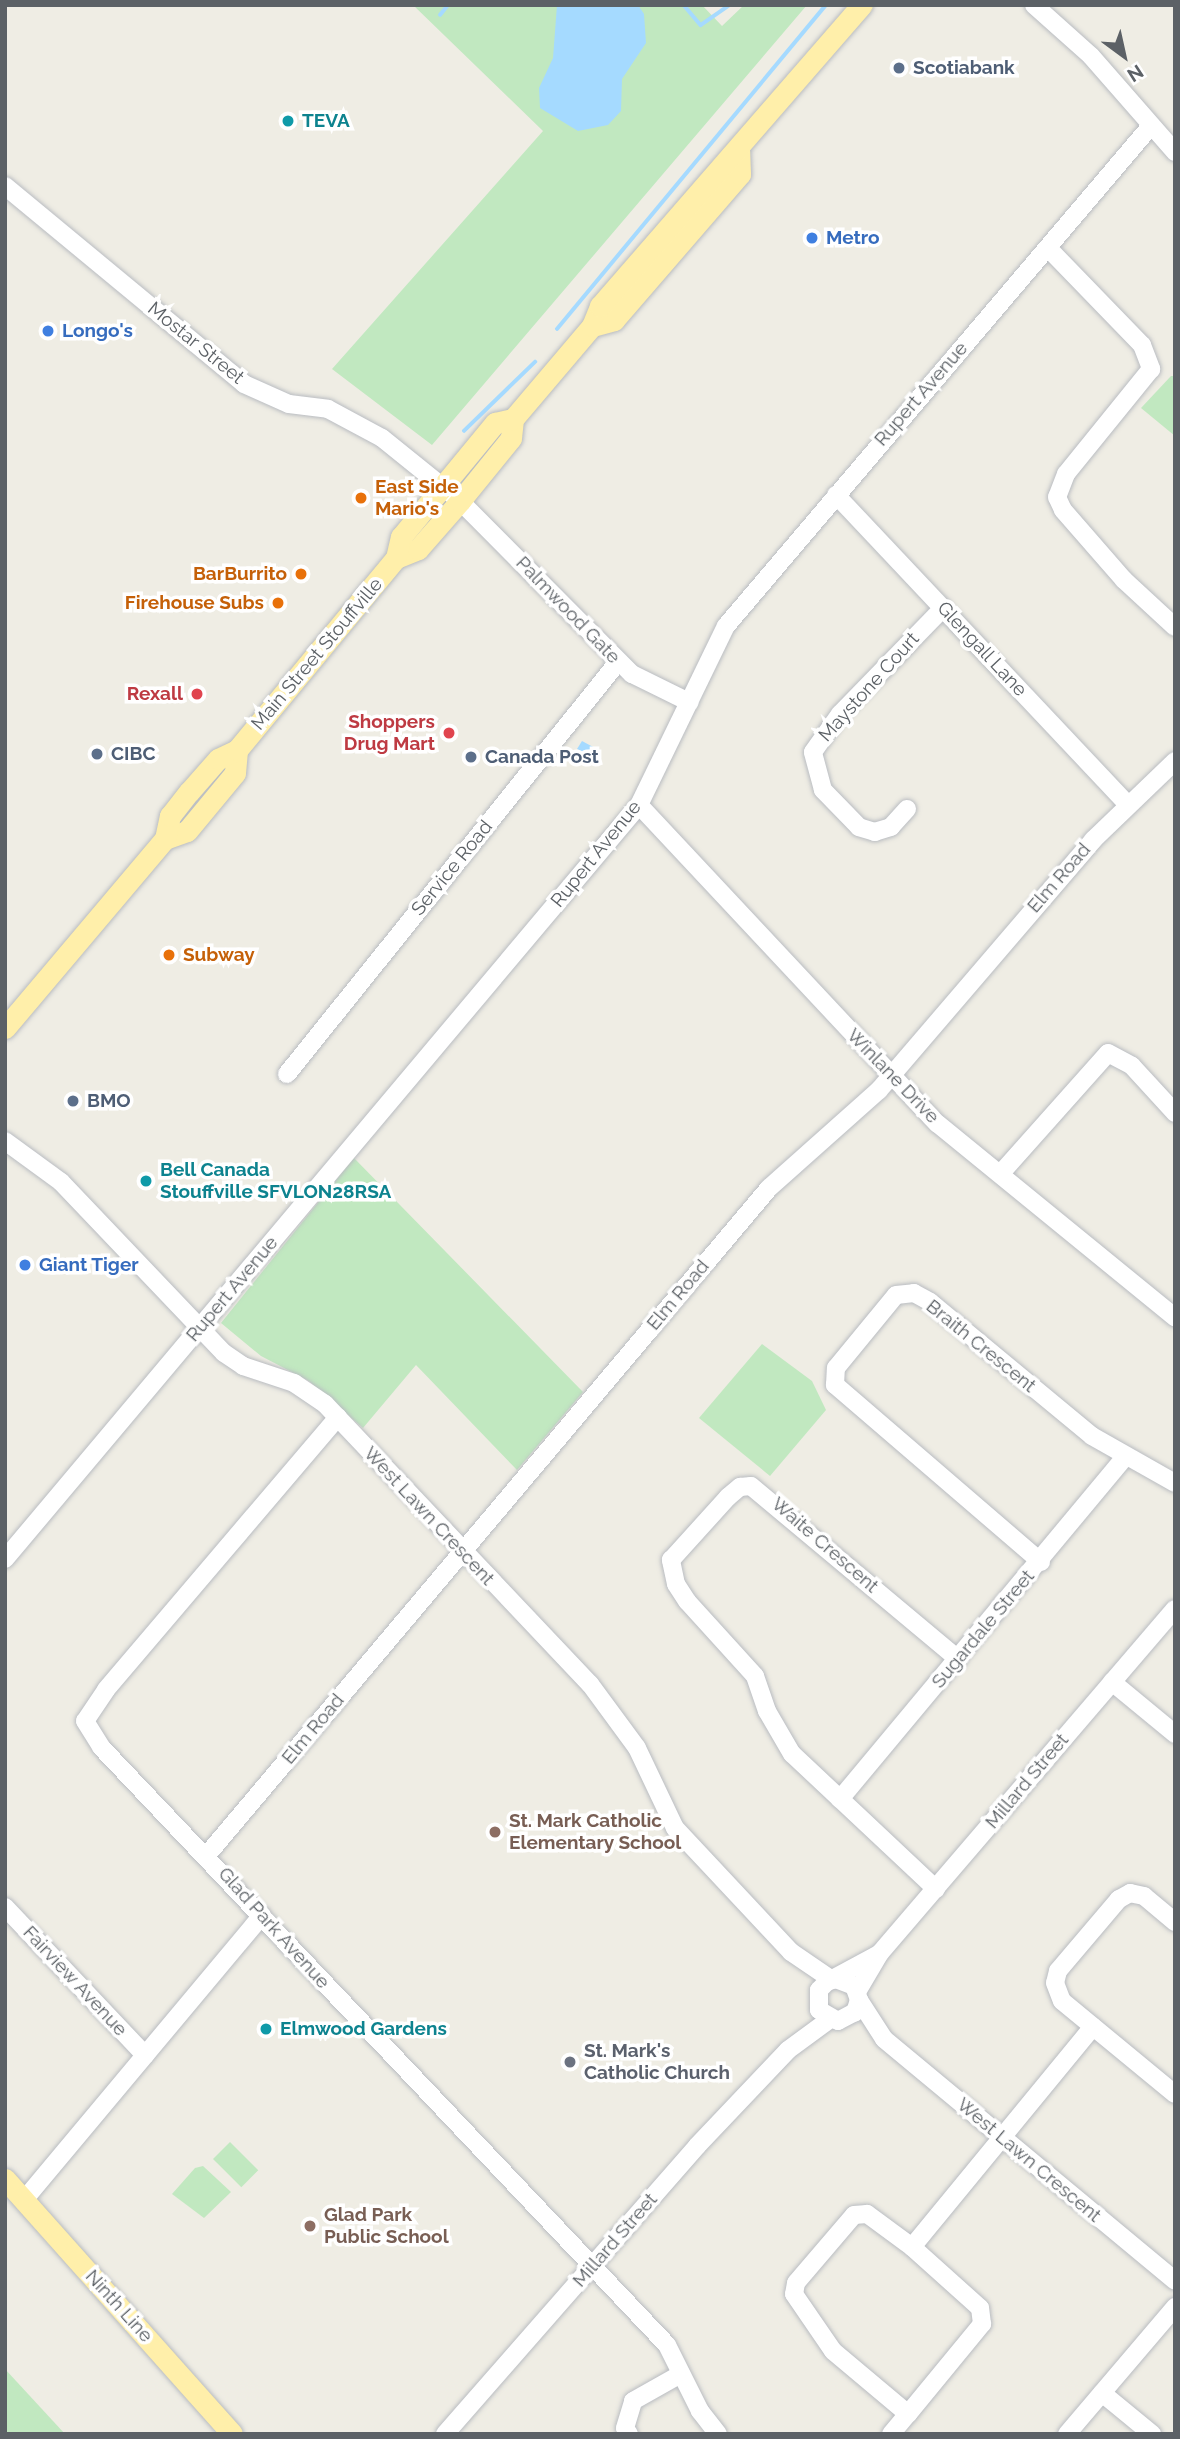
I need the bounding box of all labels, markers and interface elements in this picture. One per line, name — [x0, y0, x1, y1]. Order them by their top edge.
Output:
north arrow — [1089, 21, 1159, 91]
place label: Scotiabank — [913, 57, 1015, 79]
marker: Scotiabank — [891, 60, 907, 76]
text: N — [1123, 60, 1148, 87]
place label: TEVA — [302, 110, 350, 132]
marker: TEVA — [280, 113, 296, 129]
place label: Metro — [826, 227, 880, 249]
marker: Metro — [804, 230, 820, 246]
street label: Mostar Street — [143, 297, 249, 389]
place label: Longo's — [62, 320, 133, 342]
marker: Longo's — [40, 323, 56, 339]
street label: Rupert Avenue — [869, 337, 973, 451]
place label: East Side Mario's — [375, 476, 459, 520]
marker: East Side Mario's — [353, 490, 369, 506]
street label: Palmwood Gate — [511, 552, 625, 668]
place label: BarBurrito — [193, 563, 287, 585]
marker: BarBurrito — [293, 566, 309, 582]
street label: Main Street Stouffville — [247, 573, 387, 735]
place label: Firehouse Subs — [125, 592, 264, 614]
marker: Firehouse Subs — [270, 595, 286, 611]
street label: Glengall Lane — [932, 597, 1032, 701]
street label: Maystone Court — [814, 628, 924, 746]
place label: Rexall — [127, 683, 183, 705]
marker: Rexall — [189, 686, 205, 702]
place label: Shoppers Drug Mart — [344, 711, 435, 755]
marker: Shoppers Drug Mart — [441, 725, 457, 741]
place label: CIBC — [111, 743, 155, 765]
marker: CIBC — [89, 746, 105, 762]
place label: Canada Post — [485, 746, 599, 768]
marker: Canada Post — [463, 749, 479, 765]
street label: Rupert Avenue — [546, 796, 646, 912]
street label: Service Road — [407, 816, 497, 920]
street label: Elm Road — [1023, 839, 1095, 917]
place label: Subway — [183, 944, 255, 966]
marker: Subway — [161, 947, 177, 963]
street label: Winlane Drive — [842, 1024, 944, 1128]
place label: BMO — [87, 1090, 131, 1112]
marker: BMO — [65, 1093, 81, 1109]
place label: Bell Canada Stouffville SFVLON28RSA — [160, 1159, 391, 1203]
marker: Bell Canada Stouffville SFVLON28RSA — [138, 1173, 154, 1189]
street label: Rupert Avenue — [181, 1232, 283, 1346]
place label: Giant Tiger — [39, 1254, 139, 1276]
street label: Elm Road — [642, 1255, 714, 1335]
marker: Giant Tiger — [17, 1257, 33, 1273]
street label: Braith Crescent — [922, 1295, 1040, 1397]
street label: West Lawn Crescent — [359, 1442, 499, 1590]
street label: Waite Crescent — [767, 1492, 883, 1598]
street label: Sugardale Street — [927, 1565, 1039, 1693]
street label: Elm Road — [277, 1689, 349, 1769]
street label: Millard Street — [981, 1729, 1073, 1833]
place label: St. Mark Catholic Elementary School — [509, 1810, 682, 1854]
marker: St. Mark Catholic Elementary School — [487, 1824, 503, 1840]
street label: Glad Park Avenue — [213, 1862, 335, 1994]
street label: Fairview Avenue — [18, 1921, 132, 2041]
place label: Elmwood Gardens — [280, 2018, 447, 2040]
marker: Elmwood Gardens — [258, 2021, 274, 2037]
place label: St. Mark's Catholic Church — [584, 2040, 730, 2084]
marker: St. Mark's Catholic Church — [562, 2054, 578, 2070]
street label: West Lawn Crescent — [952, 2093, 1106, 2227]
street label: Millard Street — [568, 2188, 662, 2292]
place label: Glad Park Public School — [324, 2204, 449, 2248]
marker: Glad Park Public School — [302, 2218, 318, 2234]
street label: Ninth Line — [81, 2265, 157, 2347]

